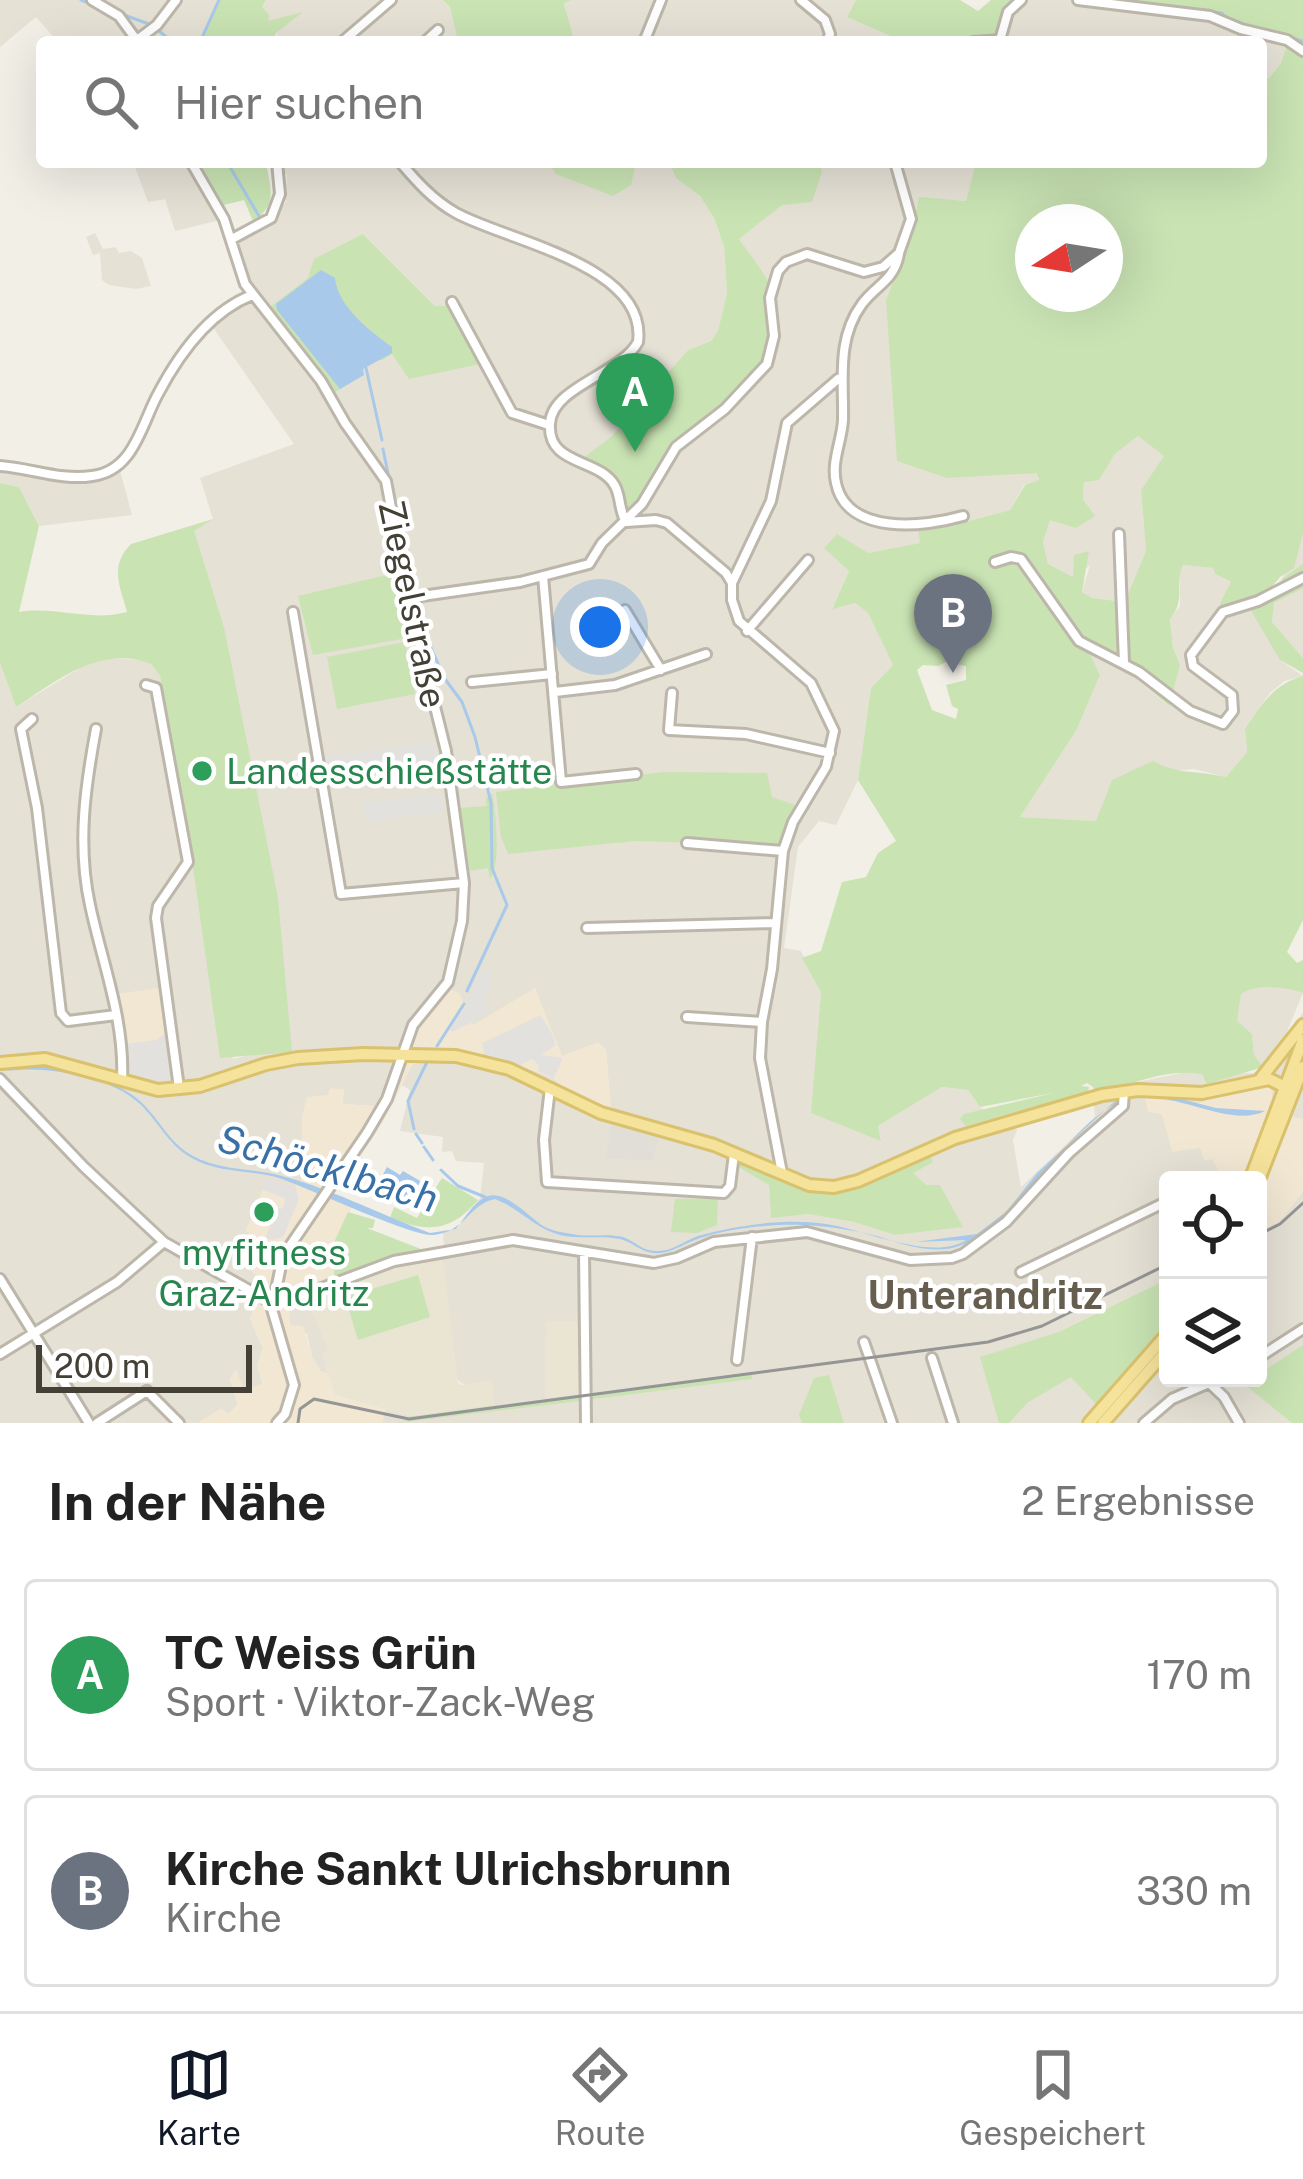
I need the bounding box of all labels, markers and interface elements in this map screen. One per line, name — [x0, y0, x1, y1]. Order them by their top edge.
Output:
search box — [36, 36, 1267, 168]
icon: search — [78, 69, 144, 135]
text: Hier suchen — [174, 76, 424, 129]
north arrow — [1015, 204, 1123, 312]
pin: A — [596, 353, 674, 452]
street label: Ziegelstraße — [371, 497, 455, 711]
pin: B — [914, 574, 992, 673]
your location — [570, 597, 630, 657]
place label: Landesschießstätte — [226, 750, 553, 792]
marker: Landesschießstätte — [189, 758, 215, 784]
water label: Schöcklbach — [213, 1115, 443, 1221]
map controls — [1159, 1171, 1267, 1387]
button: locate — [1159, 1171, 1267, 1279]
marker: myfitness Graz-Andritz — [251, 1199, 277, 1225]
place label: myfitness Graz-Andritz — [159, 1231, 369, 1314]
district label: Unterandritz — [867, 1272, 1103, 1318]
button: layers — [1159, 1279, 1267, 1387]
scale bar — [36, 1339, 252, 1392]
text: 200 m — [54, 1347, 150, 1385]
text: In der Nähe — [48, 1472, 326, 1531]
text: 2 Ergebnisse — [1021, 1478, 1255, 1524]
text: TC Weiss Grün — [165, 1626, 477, 1679]
text: A — [76, 1652, 104, 1698]
text: 170 m — [1146, 1652, 1252, 1698]
text: Sport · Viktor-Zack-Weg — [165, 1679, 596, 1725]
text: Kirche Sankt Ulrichsbrunn — [165, 1842, 732, 1895]
text: B — [77, 1868, 103, 1914]
text: 330 m — [1136, 1868, 1252, 1914]
text: Kirche — [165, 1895, 282, 1941]
tab: Karte — [157, 2042, 241, 2152]
tab: Route — [555, 2042, 645, 2152]
tab: Gespeichert — [959, 2042, 1146, 2152]

